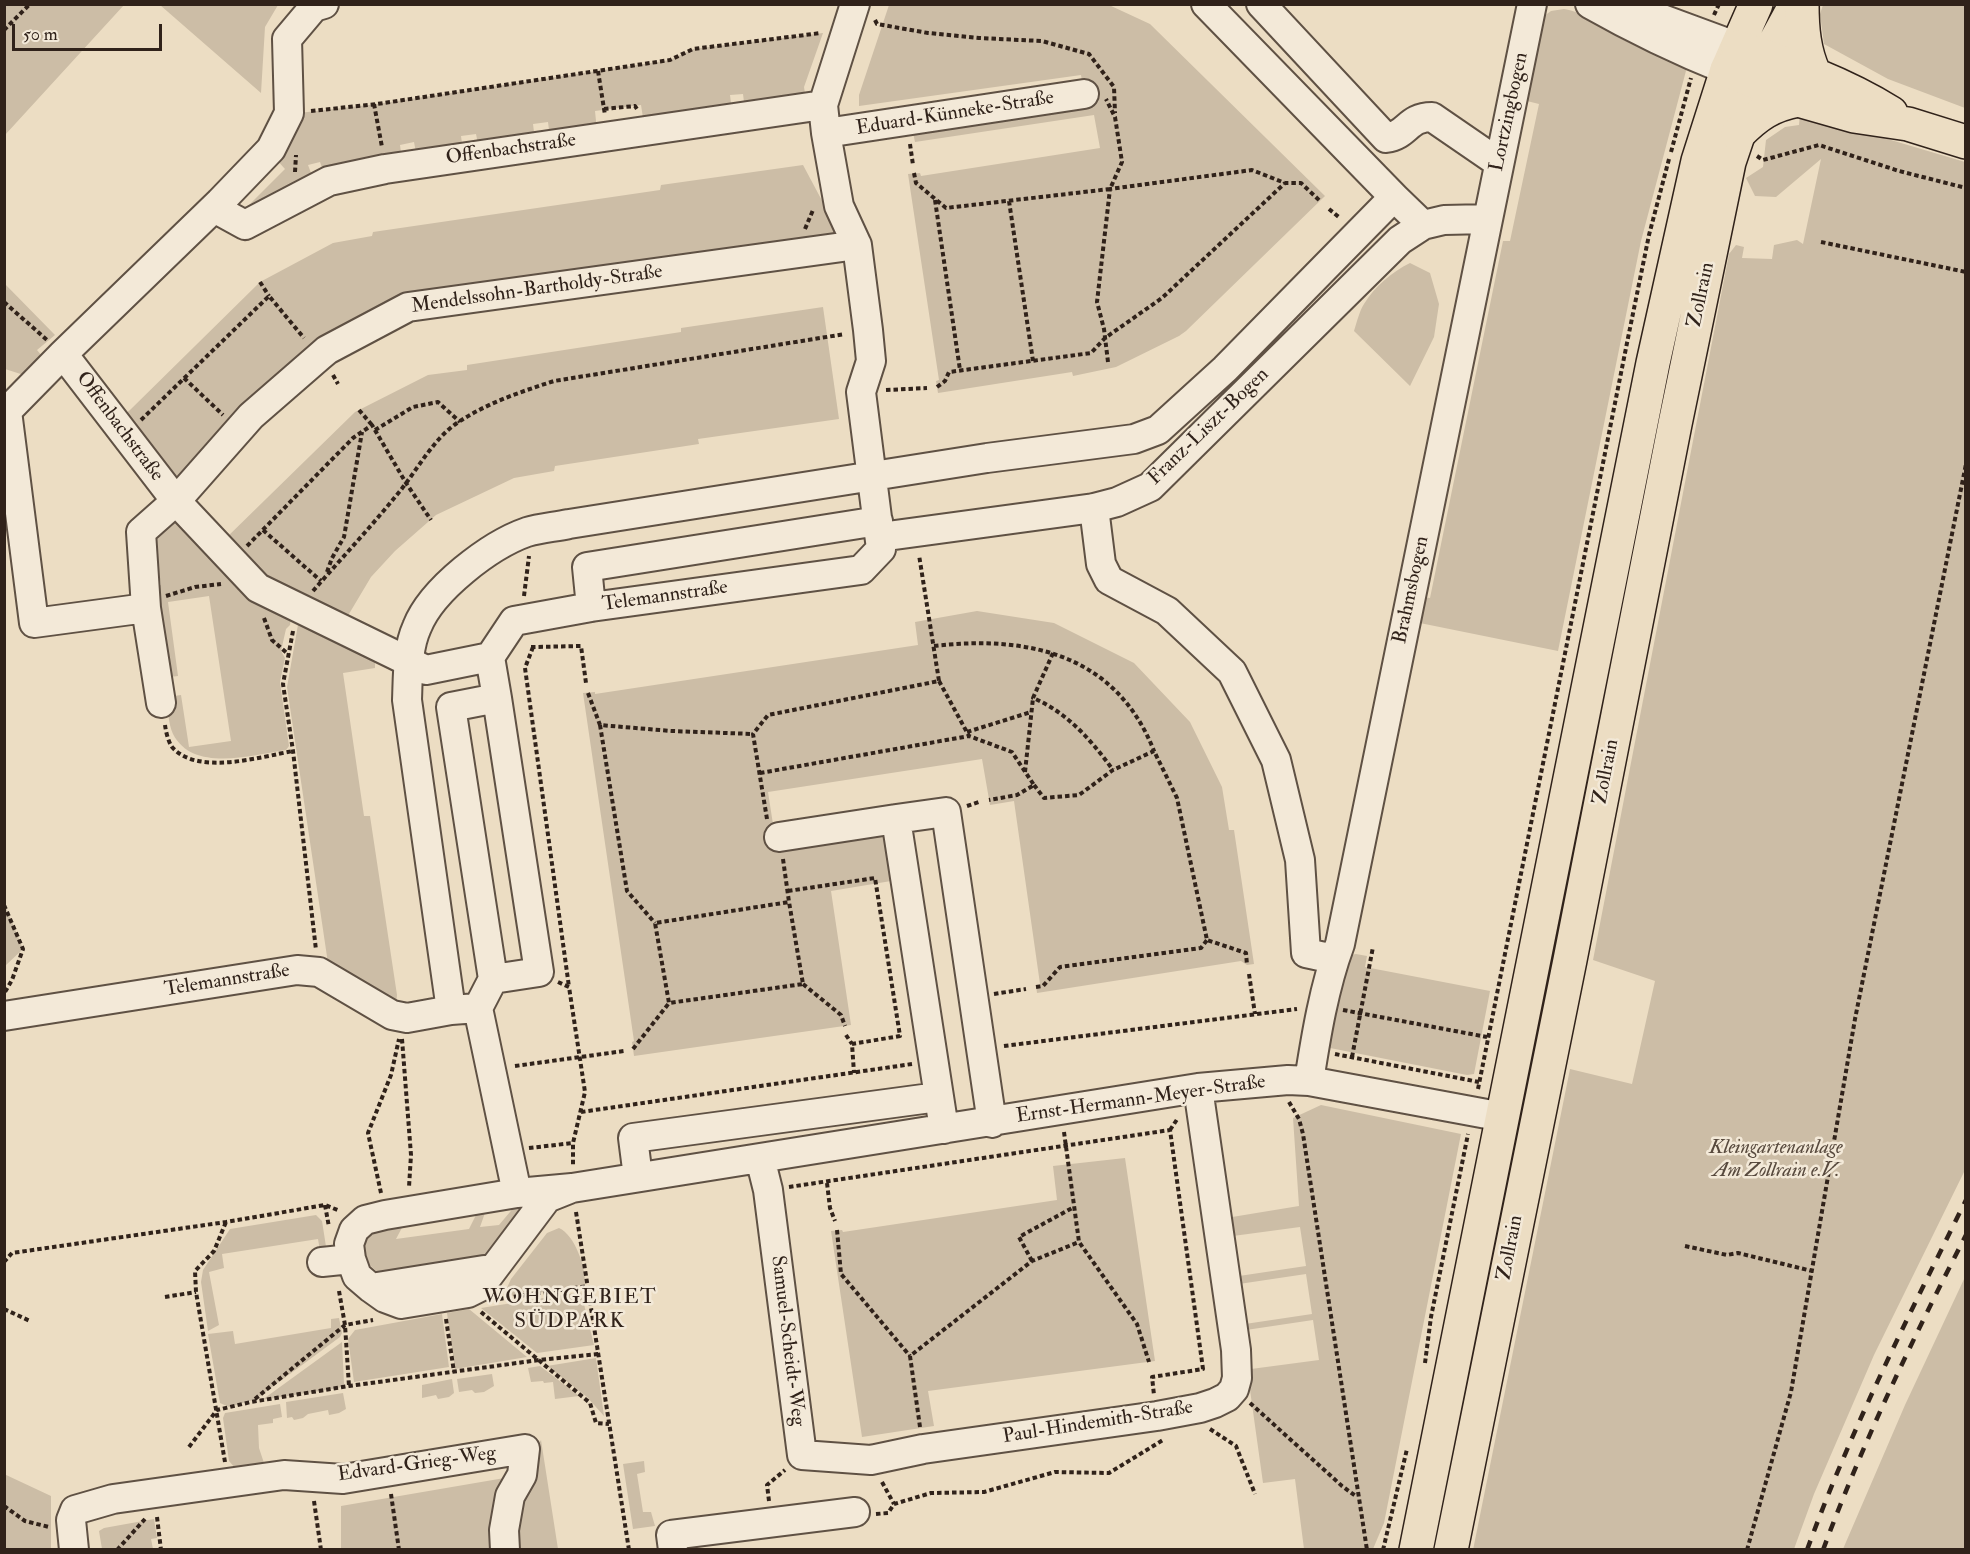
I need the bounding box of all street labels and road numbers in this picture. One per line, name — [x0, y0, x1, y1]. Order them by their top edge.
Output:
street label: Lortzingbogen — [1486, 50, 1534, 174]
street label: Eduard-Künneke-Straße — [854, 87, 1056, 141]
street label: Offenbachstraße — [444, 129, 578, 171]
street label: Mendelssohn-Bartholdy-Straße — [410, 260, 664, 320]
street label: Zollrain — [1683, 260, 1721, 330]
street label: Franz-Liszt-Bogen — [1144, 363, 1274, 491]
street label: Offenbachstraße — [70, 367, 168, 487]
street label: Brahmsbogen — [1389, 534, 1435, 646]
street label: Telemannstraße — [601, 576, 729, 618]
street label: Zollrain — [1589, 737, 1625, 807]
street label: Telemannstraße — [163, 959, 291, 1003]
street label: Ernst-Hermann-Meyer-Straße — [1015, 1071, 1267, 1129]
street label: Zollrain — [1493, 1213, 1529, 1283]
street label: Samuel-Scheidt-Weg — [765, 1254, 809, 1428]
street label: Paul-Hindemith-Straße — [1001, 1396, 1195, 1450]
street label: Edvard-Grieg-Weg — [336, 1442, 498, 1488]

